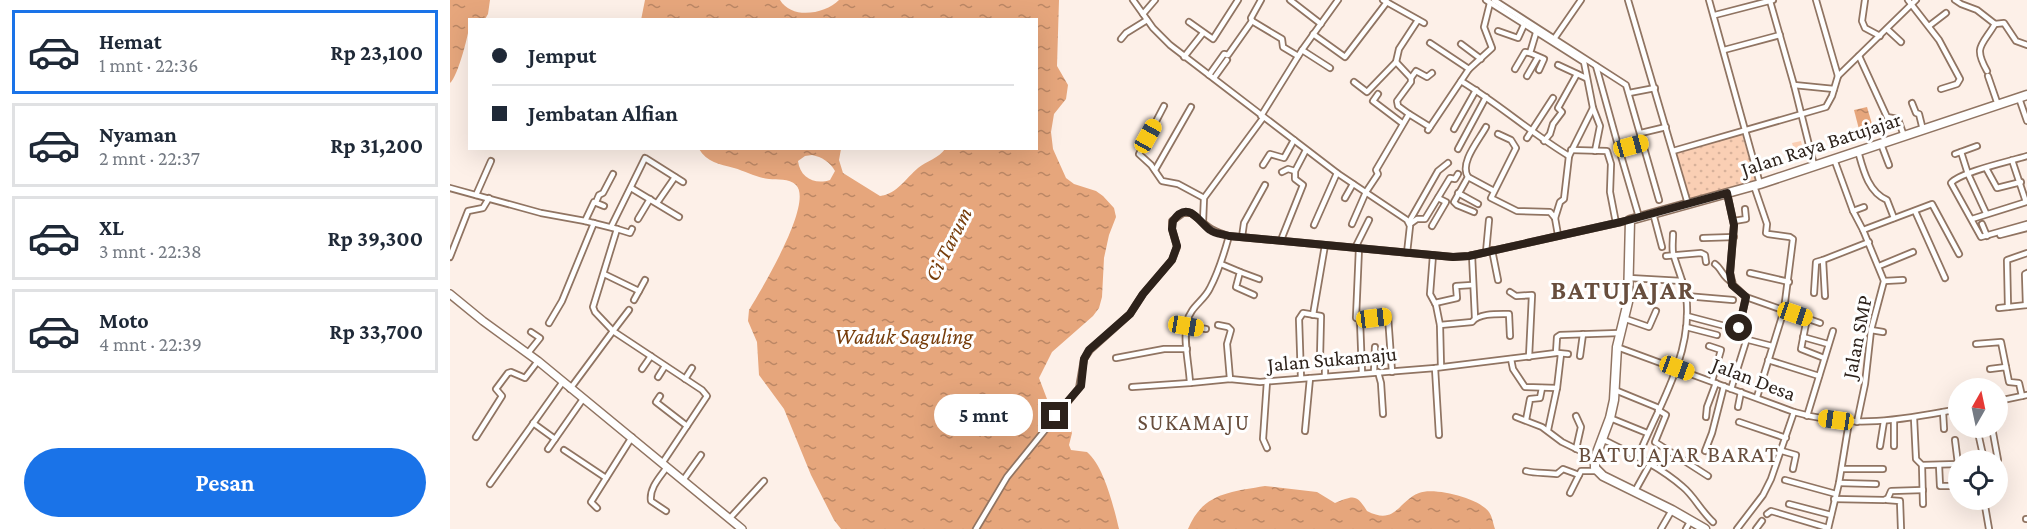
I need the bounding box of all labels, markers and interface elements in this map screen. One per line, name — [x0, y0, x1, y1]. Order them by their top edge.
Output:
icon: car — [27, 25, 81, 79]
text: Hemat — [99, 29, 162, 54]
text: Rp 23,100 — [330, 40, 423, 65]
text: Jemput — [528, 43, 597, 68]
text: 1 mnt · 22:36 — [99, 54, 198, 76]
text: Jembatan Alfian — [528, 101, 678, 126]
street label: Jalan Raya Batujajar — [1736, 107, 1905, 182]
car — [1131, 116, 1165, 156]
icon: car — [27, 118, 81, 172]
text: Nyaman — [99, 122, 177, 147]
text: Rp 31,200 — [330, 133, 423, 158]
car — [1611, 133, 1651, 159]
text: 2 mnt · 22:37 — [99, 147, 200, 169]
water label: Ci Tarum — [919, 203, 977, 285]
icon: car — [27, 211, 81, 265]
text: XL — [99, 215, 124, 240]
text: Rp 39,300 — [327, 226, 423, 251]
text: 3 mnt · 22:38 — [99, 240, 202, 262]
district label: BATUJAJAR — [1550, 275, 1696, 305]
street label: Jalan SMP — [1837, 293, 1877, 383]
car — [1775, 300, 1815, 328]
icon: car — [27, 304, 81, 358]
car — [1355, 307, 1393, 329]
text: Moto — [99, 308, 149, 333]
car — [1167, 314, 1205, 338]
route start — [1725, 314, 1752, 341]
text: Rp 33,700 — [329, 319, 423, 344]
water label: Waduk Saguling — [835, 324, 974, 349]
text: 4 mnt · 22:39 — [99, 333, 202, 355]
street label: Jalan Sukamaju — [1264, 341, 1398, 377]
street label: Jalan Desa — [1707, 351, 1799, 406]
car — [1657, 353, 1697, 383]
north arrow — [1948, 378, 2008, 438]
map controls — [1948, 378, 2008, 510]
callout: 5 mnt — [935, 395, 1034, 437]
route end — [1041, 402, 1068, 429]
text: 5 mnt — [959, 404, 1008, 426]
car — [1817, 409, 1855, 431]
district label: SUKAMAJU — [1138, 410, 1250, 435]
district label: BATUJAJAR BARAT — [1578, 440, 1780, 467]
button: Pesan — [24, 448, 426, 517]
button: locate — [1948, 450, 2008, 510]

